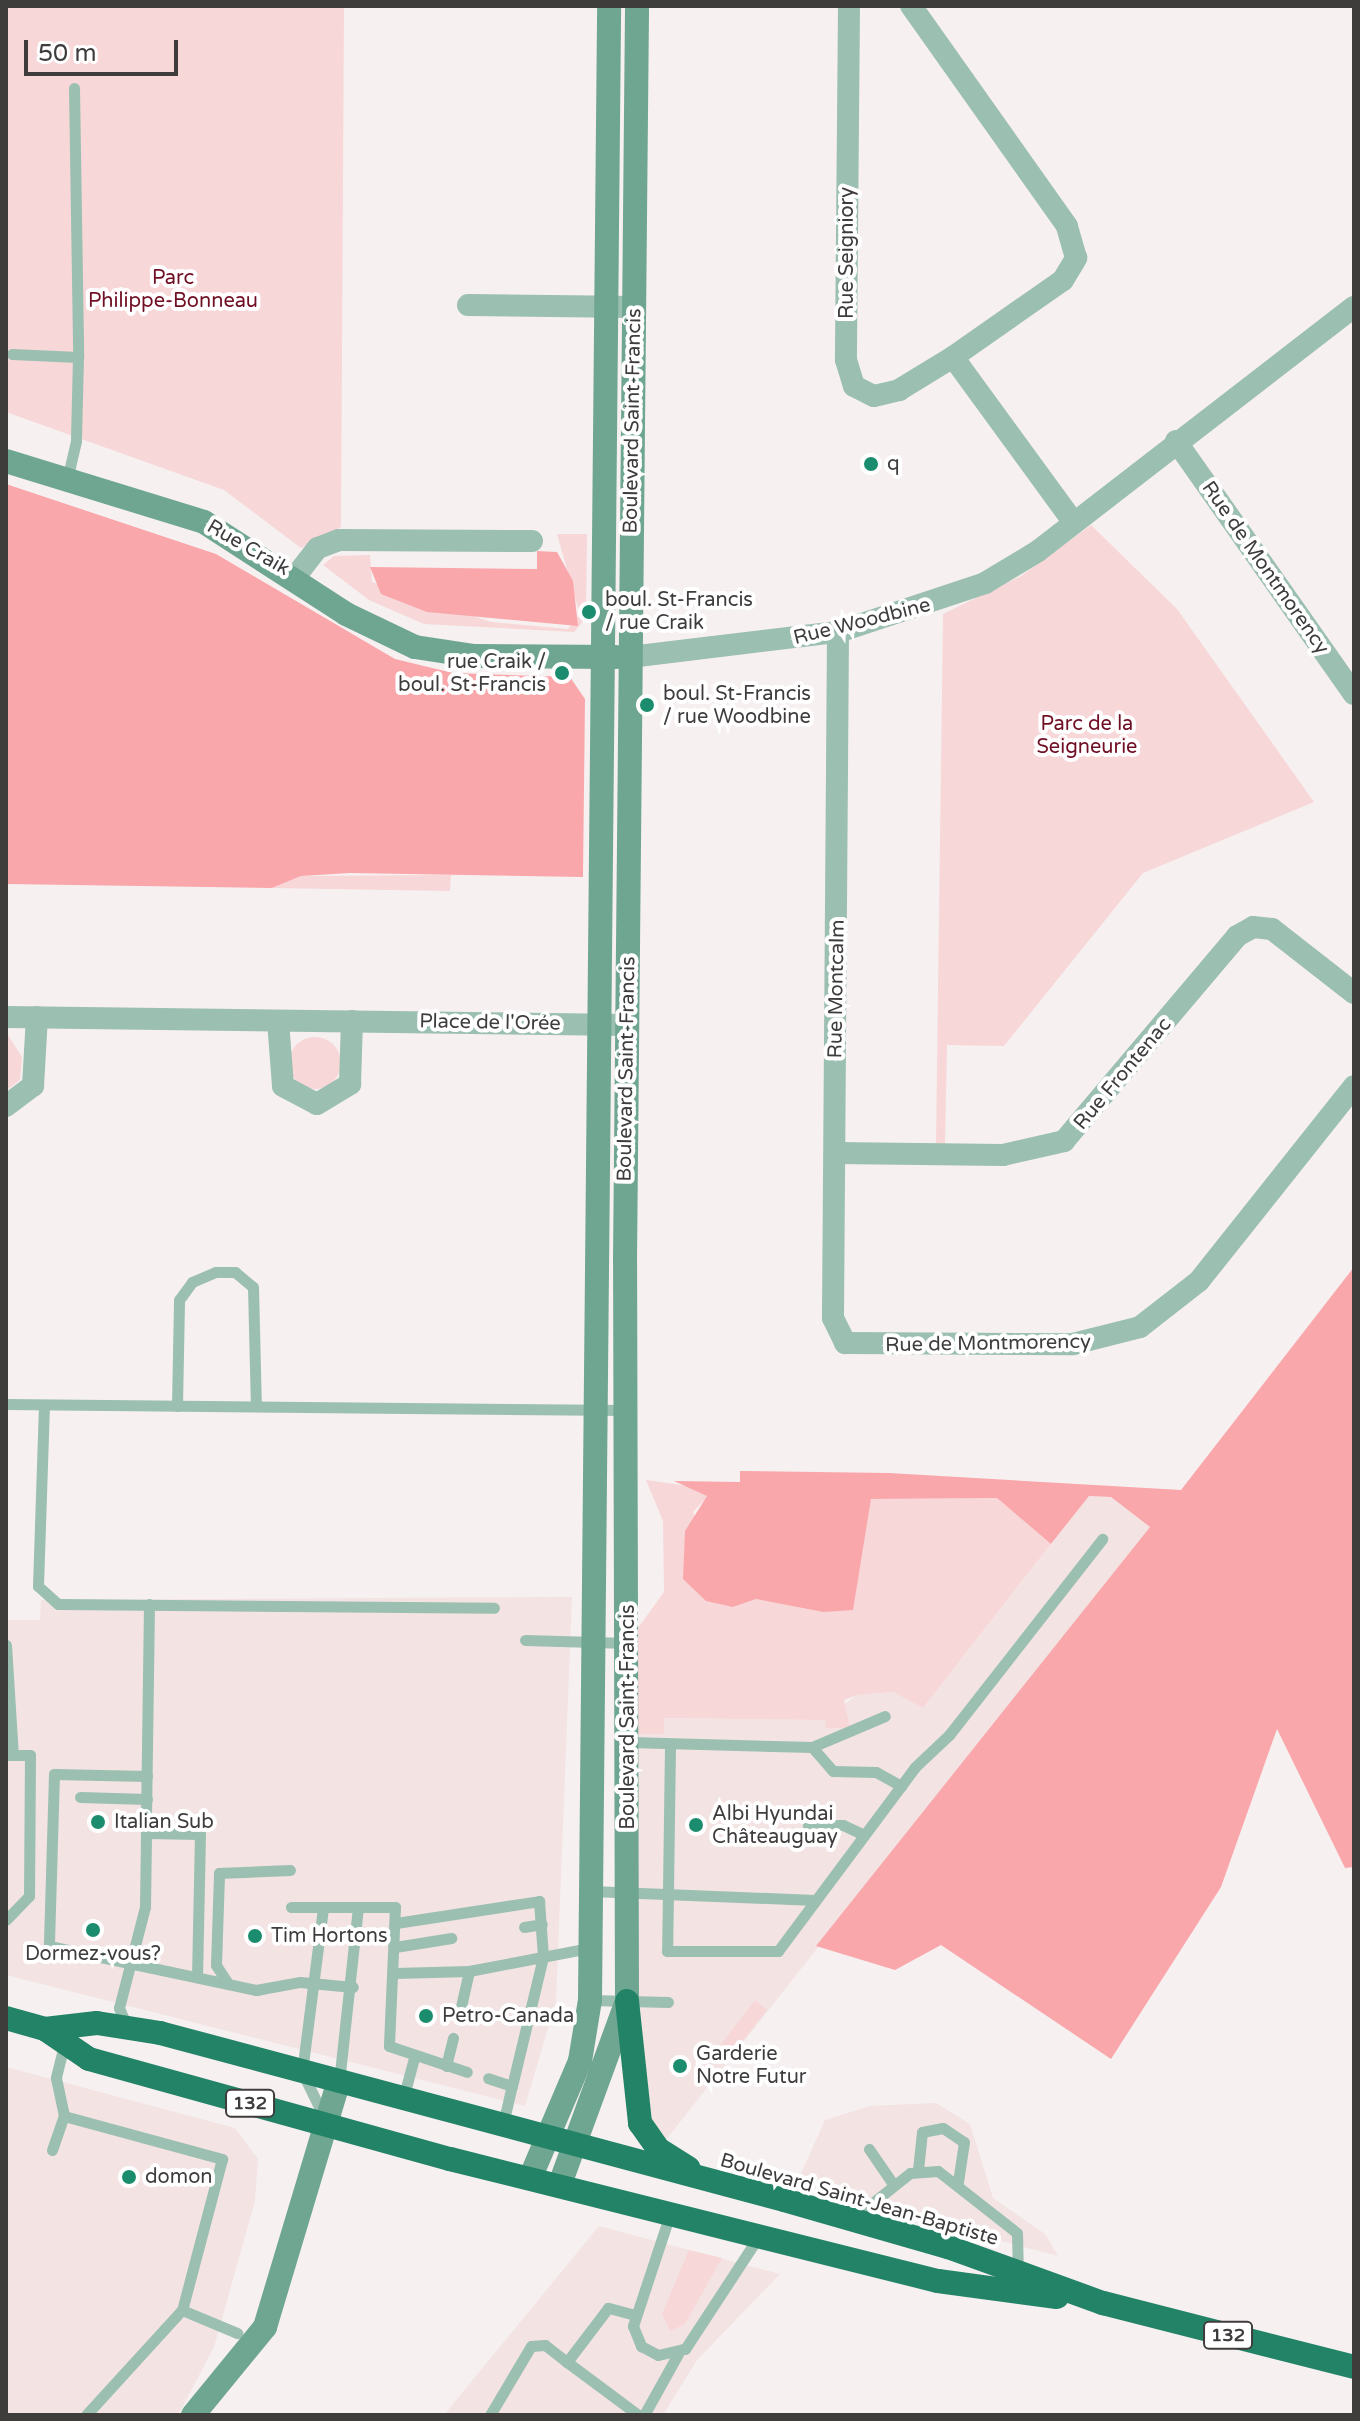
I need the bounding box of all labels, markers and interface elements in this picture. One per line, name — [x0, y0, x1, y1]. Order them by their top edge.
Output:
scale bar — [28, 24, 182, 74]
text: 50 m — [38, 39, 96, 68]
street label: Rue Seigniory — [835, 187, 859, 319]
park label: Parc Philippe-Bonneau — [88, 267, 258, 314]
street label: Boulevard Saint-Francis — [619, 308, 647, 534]
place label: q — [887, 452, 900, 476]
marker: q — [862, 455, 880, 473]
street label: Rue de Montmorency — [1196, 477, 1334, 659]
street label: Rue Craik — [202, 515, 294, 581]
place label: boul. St-Francis / rue Craik — [605, 588, 753, 635]
street label: Rue Woodbine — [791, 593, 933, 651]
marker: boul. St-Francis / rue Craik — [580, 603, 598, 621]
place label: rue Craik / boul. St-Francis — [398, 650, 546, 697]
marker: rue Craik / boul. St-Francis — [553, 664, 571, 682]
place label: boul. St-Francis / rue Woodbine — [663, 682, 811, 729]
marker: boul. St-Francis / rue Woodbine — [638, 696, 656, 714]
park label: Parc de la Seigneurie — [1037, 713, 1137, 760]
street label: Rue Montcalm — [824, 919, 850, 1059]
street label: Boulevard Saint-Francis — [613, 956, 641, 1182]
street label: Place de l'Orée — [419, 1010, 561, 1036]
street label: Rue Frontenac — [1069, 1013, 1177, 1135]
street label: Rue de Montmorency — [885, 1330, 1091, 1358]
street label: Boulevard Saint-Francis — [616, 1604, 640, 1830]
place label: Albi Hyundai Châteauguay — [712, 1802, 838, 1849]
place label: Italian Sub — [114, 1810, 214, 1834]
marker: Italian Sub — [89, 1813, 107, 1831]
marker: Albi Hyundai Châteauguay — [687, 1816, 705, 1834]
marker: Dormez-vous? — [84, 1921, 102, 1939]
place label: Tim Hortons — [271, 1924, 388, 1948]
marker: Tim Hortons — [246, 1927, 264, 1945]
place label: Dormez-vous? — [25, 1942, 161, 1966]
place label: Petro-Canada — [442, 2004, 574, 2028]
marker: Petro-Canada — [417, 2007, 435, 2025]
place label: Garderie Notre Futur — [696, 2042, 806, 2089]
marker: Garderie Notre Futur — [671, 2057, 689, 2075]
road number: 132 — [224, 2089, 276, 2117]
street label: Boulevard Saint-Jean-Baptiste — [717, 2149, 1001, 2251]
place label: domon — [145, 2165, 212, 2189]
marker: domon — [120, 2168, 138, 2186]
road number: 132 — [1202, 2321, 1254, 2349]

